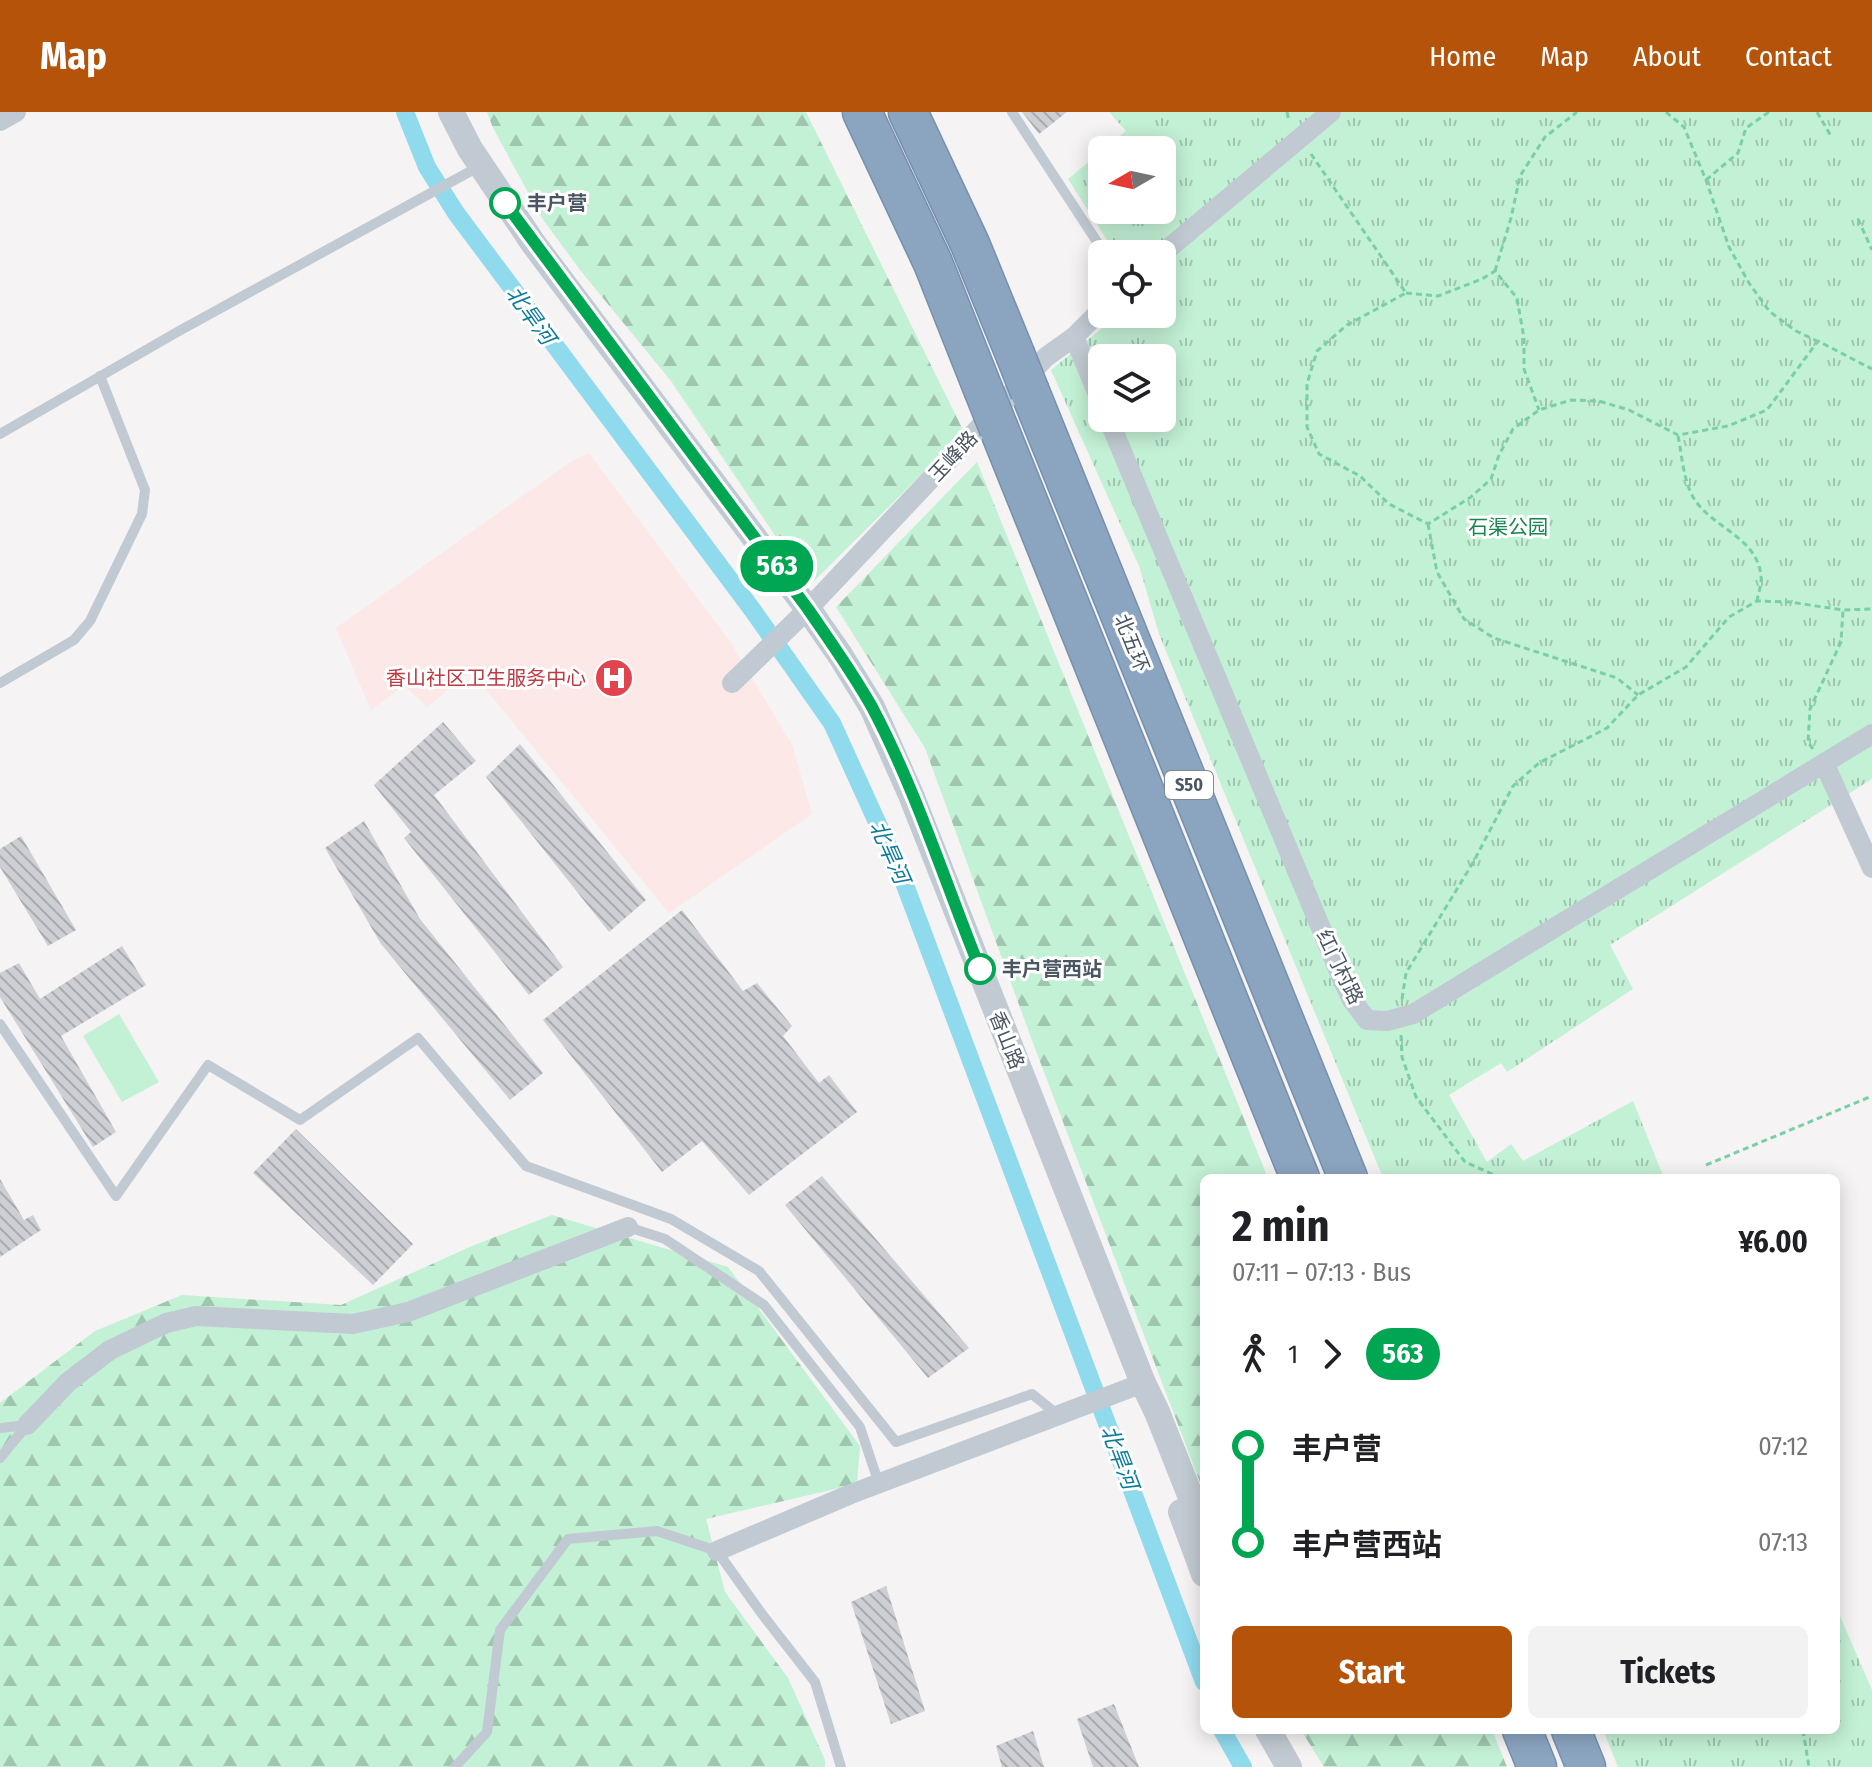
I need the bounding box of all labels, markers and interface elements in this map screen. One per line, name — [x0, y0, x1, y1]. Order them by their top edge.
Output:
text: Map — [40, 33, 107, 79]
text: Home — [1429, 40, 1496, 73]
text: Map — [1540, 40, 1589, 73]
text: About — [1633, 40, 1701, 73]
text: Contact — [1745, 40, 1832, 73]
north arrow — [1088, 136, 1176, 224]
map controls — [1088, 136, 1176, 432]
marker: 丰户营 — [490, 188, 520, 218]
place label: 丰户营 — [527, 191, 587, 215]
button: locate — [1088, 240, 1176, 328]
water label: 北旱河 — [500, 281, 563, 353]
button: layers — [1088, 344, 1176, 432]
street label: 玉峰路 — [924, 426, 982, 486]
park label: 石渠公园 — [1468, 515, 1548, 539]
line badge: 563 — [731, 540, 823, 592]
text: 563 — [756, 549, 798, 582]
street label: 北五环 — [1110, 611, 1154, 675]
hospital icon: 香山社区卫生服务中心 — [593, 657, 635, 699]
place label: 香山社区卫生服务中心 — [386, 666, 586, 690]
road number: S50 — [1165, 771, 1213, 799]
water label: 北旱河 — [864, 817, 917, 891]
street label: 红门村路 — [1312, 926, 1368, 1008]
marker: 丰户营西站 — [965, 954, 995, 984]
place label: 丰户营西站 — [1002, 957, 1102, 981]
street label: 香山路 — [985, 1008, 1029, 1072]
text: 2 min — [1232, 1200, 1330, 1253]
text: ¥6.00 — [1738, 1224, 1808, 1260]
text: 07:11 – 07:13 · Bus — [1232, 1257, 1411, 1288]
icon: walk — [1232, 1332, 1276, 1376]
icon: forward — [1310, 1332, 1354, 1376]
text: 563 — [1382, 1337, 1424, 1370]
text: 1 — [1288, 1339, 1298, 1370]
water label: 北旱河 — [1095, 1422, 1145, 1497]
text: 丰户营 — [1292, 1431, 1382, 1467]
text: 07:12 — [1758, 1431, 1808, 1462]
text: 丰户营西站 — [1292, 1527, 1442, 1563]
text: 07:13 — [1758, 1527, 1808, 1558]
button: Start — [1232, 1626, 1512, 1718]
button: Tickets — [1528, 1626, 1808, 1718]

